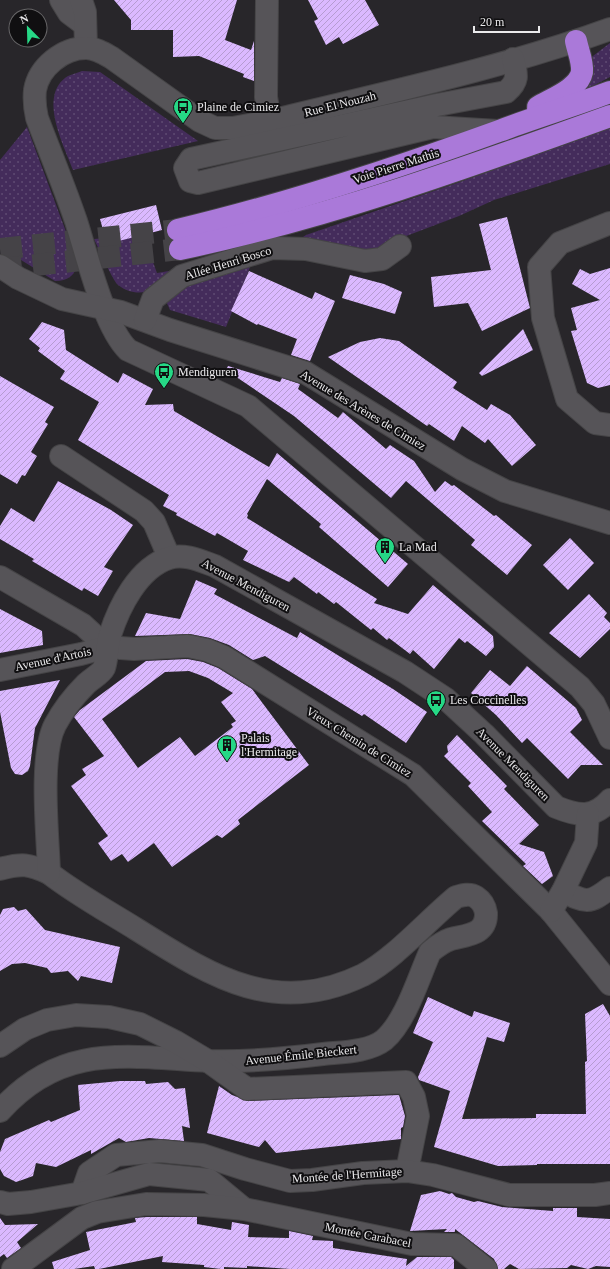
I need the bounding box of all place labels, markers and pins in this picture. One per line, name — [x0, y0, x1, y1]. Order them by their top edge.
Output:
bus stop icon: Plaine de Cimiez — [172, 96, 194, 124]
place label: Plaine de Cimiez — [197, 100, 279, 114]
bus stop icon: Mendiguren — [153, 361, 175, 389]
place label: Mendiguren — [178, 365, 237, 379]
building icon: La Mad — [374, 536, 396, 564]
place label: La Mad — [399, 540, 437, 554]
bus stop icon: Les Coccinelles — [425, 689, 447, 717]
place label: Les Coccinelles — [450, 693, 527, 707]
place label: Palais l'Hermitage — [241, 731, 297, 759]
building icon: Palais l'Hermitage — [216, 734, 238, 762]

